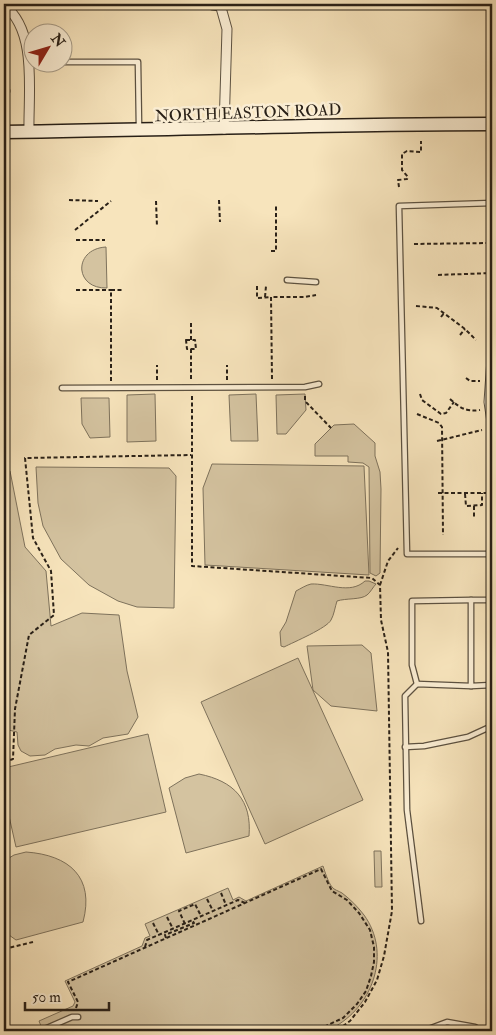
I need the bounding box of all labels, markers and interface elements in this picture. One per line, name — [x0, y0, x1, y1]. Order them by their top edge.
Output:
north arrow — [22, 22, 72, 72]
text: N — [47, 29, 69, 51]
street label: NORTH EASTON ROAD — [154, 100, 342, 126]
scale bar — [25, 980, 109, 1012]
text: 50 m — [32, 988, 61, 1007]

